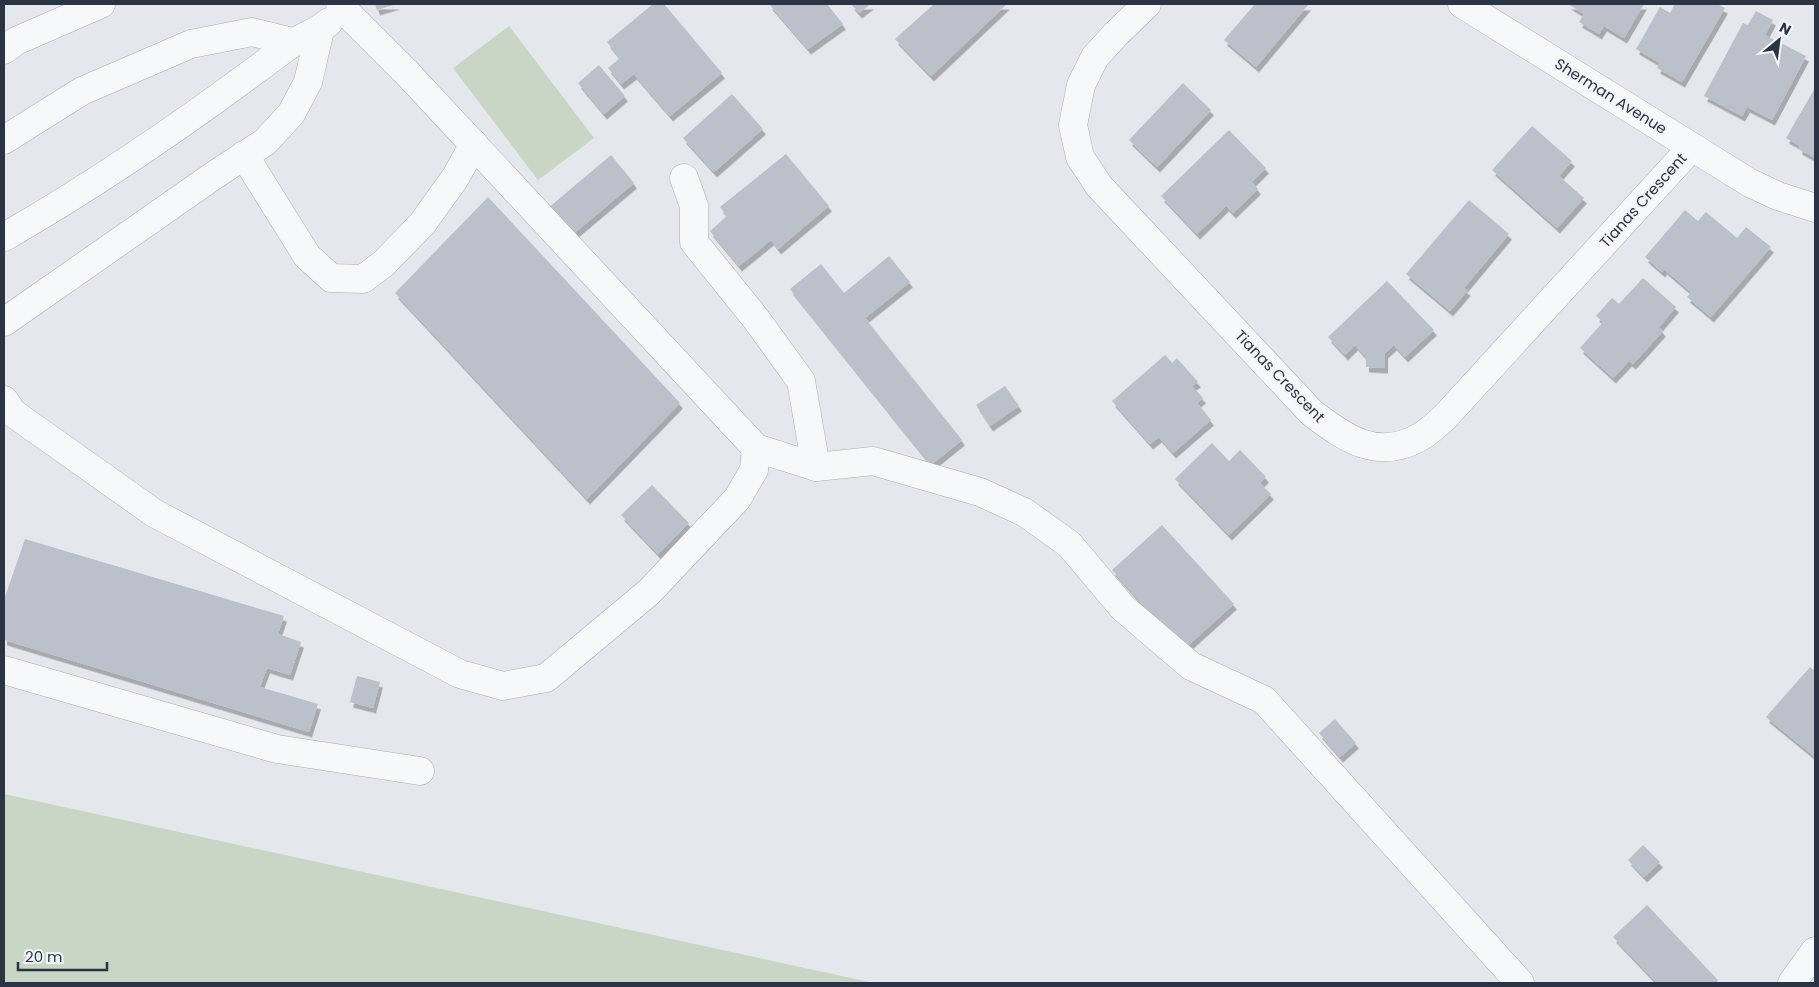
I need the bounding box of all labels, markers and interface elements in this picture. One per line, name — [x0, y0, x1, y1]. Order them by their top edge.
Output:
north arrow — [1754, 15, 1804, 65]
text: N — [1776, 17, 1795, 40]
street label: Sherman Avenue — [1551, 53, 1671, 139]
street label: Tianas Crescent — [1595, 148, 1691, 252]
street label: Tianas Crescent — [1230, 325, 1330, 427]
scale bar — [18, 940, 106, 972]
text: 20 m — [25, 946, 63, 967]

